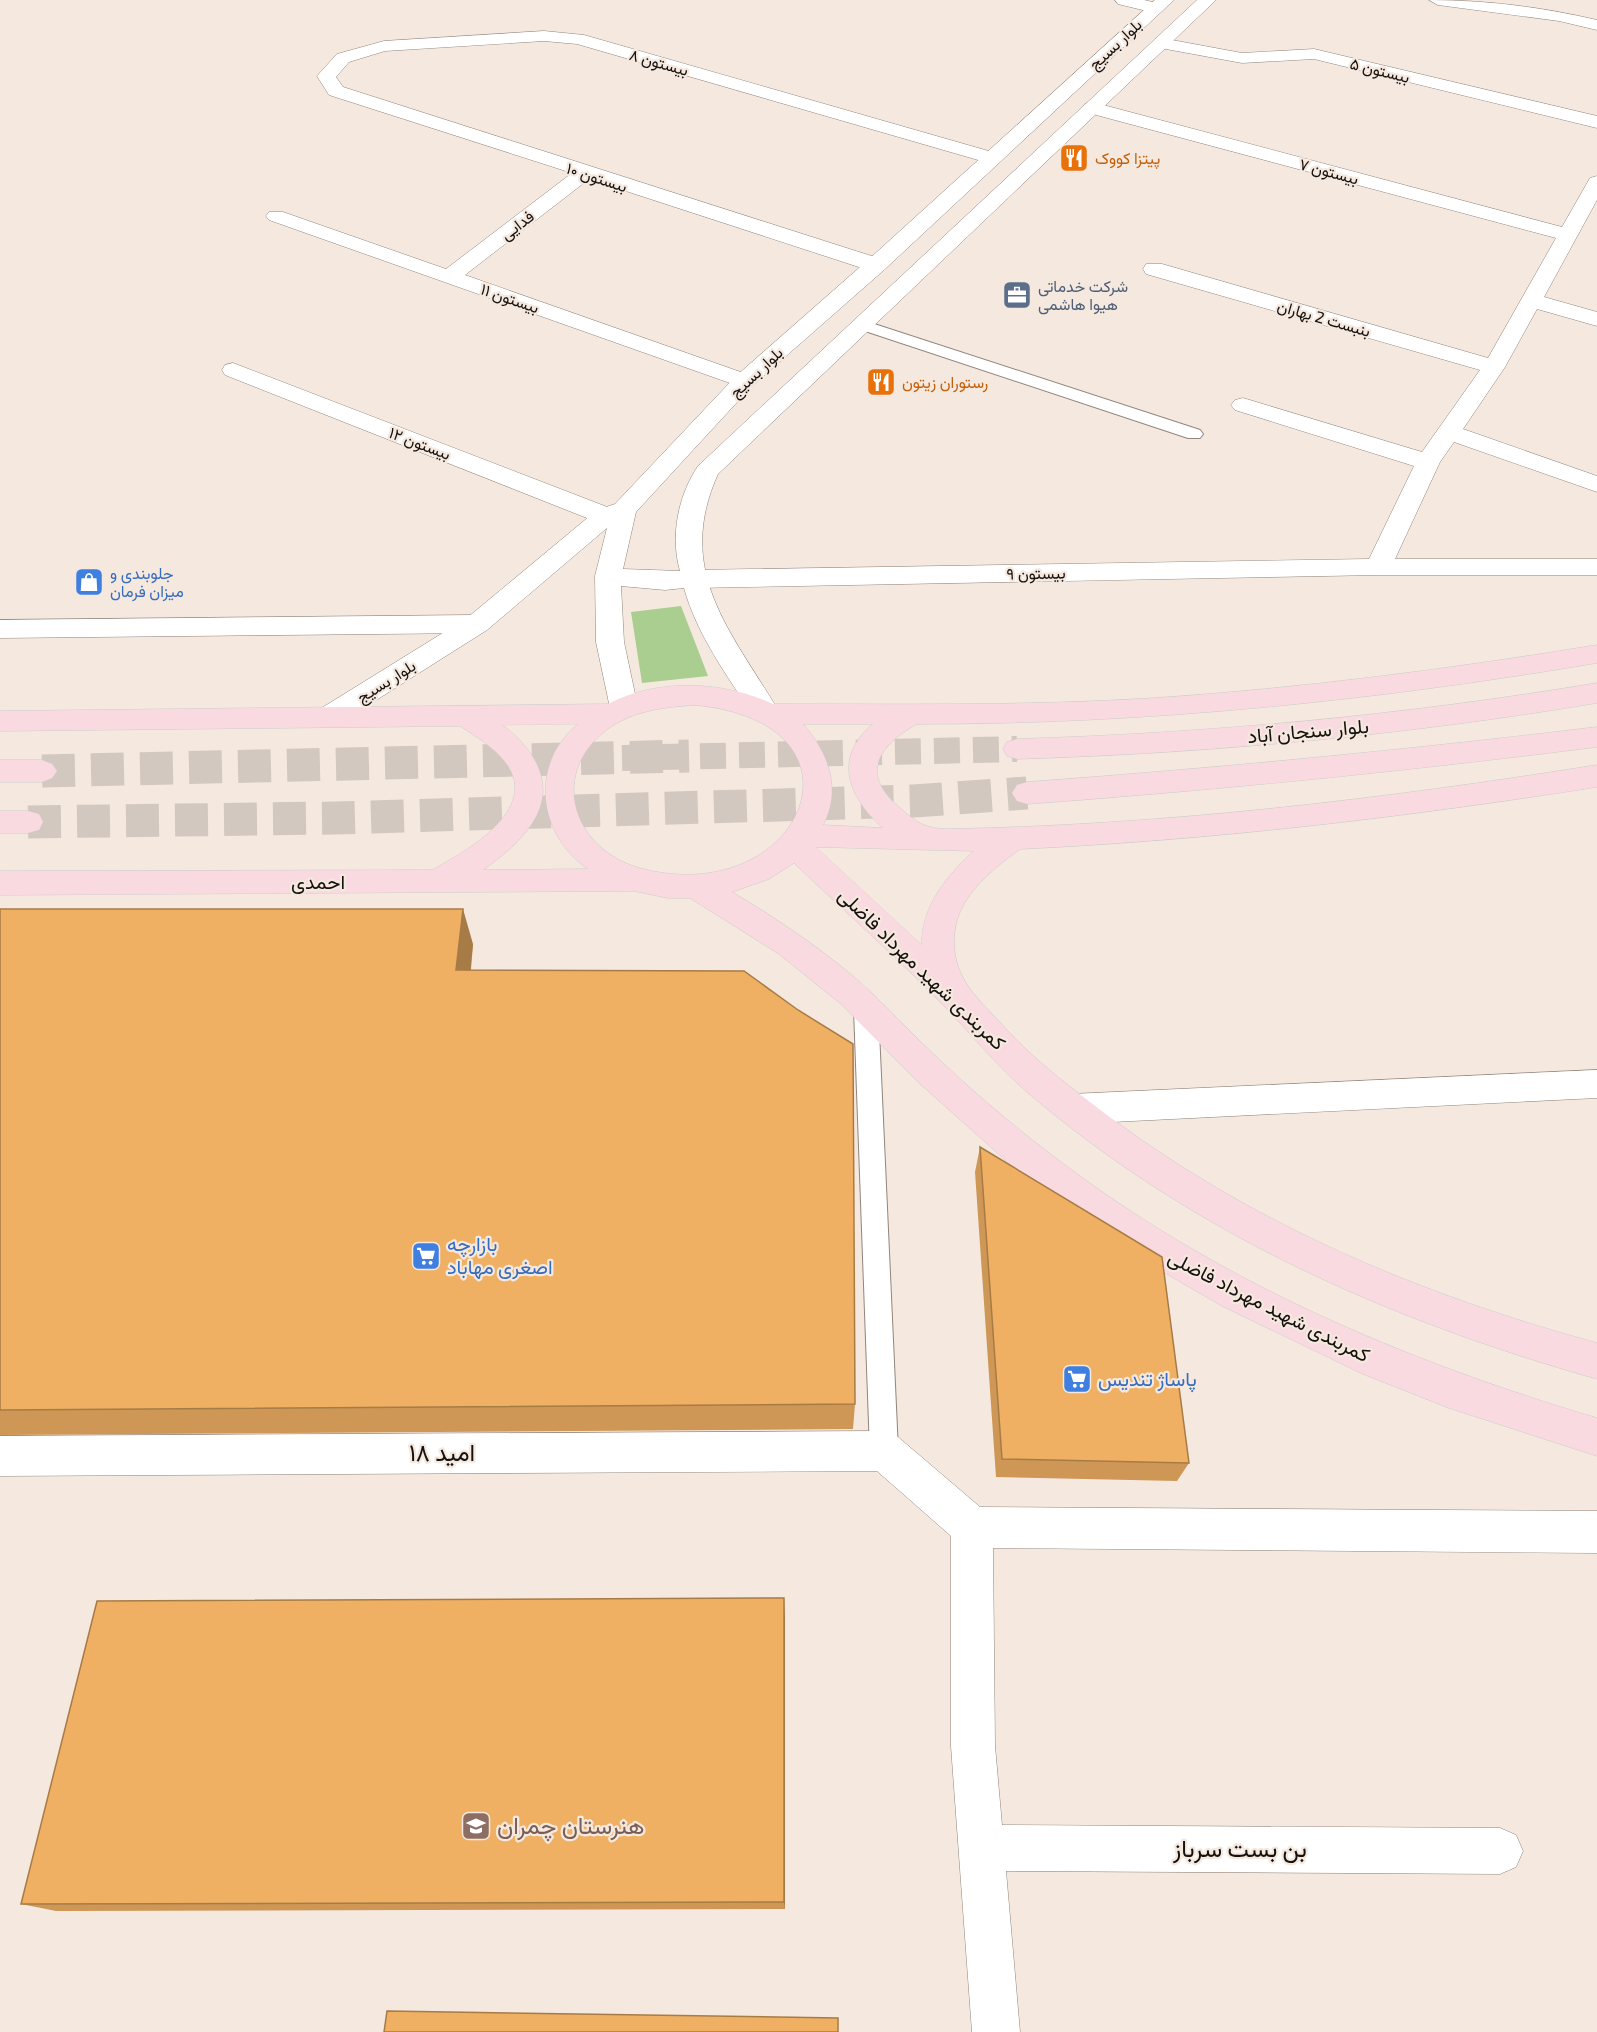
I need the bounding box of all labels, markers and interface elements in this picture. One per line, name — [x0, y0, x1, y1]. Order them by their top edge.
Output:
street label: بلوار بسیج — [1084, 14, 1147, 75]
street label: بیستون ۸ — [627, 44, 691, 81]
street label: بیستون ۵ — [1348, 53, 1412, 88]
restaurant icon: پیتزا کووک — [1058, 142, 1090, 174]
place label: پیتزا کووک — [1095, 148, 1160, 170]
street label: بیستون ۷ — [1297, 153, 1361, 189]
street label: بیستون ۱۰ — [564, 158, 630, 197]
street label: فدایی — [496, 206, 538, 245]
place label: شرکت خدماتی هیوا هاشمی — [1038, 276, 1128, 315]
street label: بیستون ۱۱ — [478, 279, 542, 318]
office icon: شرکت خدماتی هیوا هاشمی — [1001, 279, 1033, 311]
street label: بنبست 2 بهاران — [1275, 295, 1373, 342]
street label: بلوار بسیج — [725, 342, 788, 403]
restaurant icon: رستوران زیتون — [865, 366, 897, 398]
place label: رستوران زیتون — [902, 372, 988, 393]
street label: بیستون ۱۲ — [386, 422, 454, 465]
street label: بیستون ۹ — [1006, 562, 1066, 585]
place label: جلوبندی و میزان فرمان — [110, 563, 184, 602]
shop icon: جلوبندی و میزان فرمان — [73, 566, 105, 598]
street label: بلوار بسیج — [353, 655, 420, 709]
street label: بلوار سنجان آباد — [1246, 713, 1370, 749]
street label: احمدی — [291, 869, 345, 894]
street label: کمربندی شهید مهرداد فاضلی — [833, 882, 1011, 1056]
place label: بازارچه اصغری مهاباد — [447, 1231, 553, 1280]
supermarket icon: بازارچه اصغری مهاباد — [410, 1240, 442, 1272]
street label: کمربندی شهید مهرداد فاضلی — [1164, 1244, 1374, 1368]
supermarket icon: پاساژ تندیس — [1061, 1363, 1093, 1395]
place label: پاساژ تندیس — [1098, 1366, 1197, 1393]
street label: امید ۱۸ — [409, 1437, 475, 1467]
school or university icon: هنرستان چمران — [460, 1810, 492, 1842]
place label: هنرستان چمران — [497, 1810, 644, 1842]
street label: بن بست سرباز — [1172, 1833, 1307, 1864]

